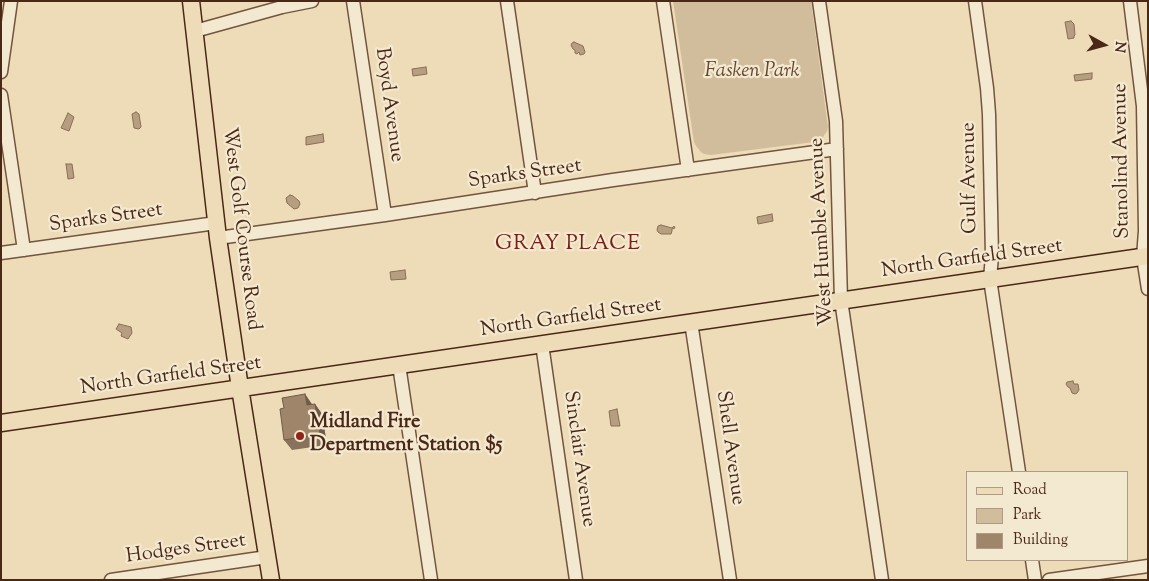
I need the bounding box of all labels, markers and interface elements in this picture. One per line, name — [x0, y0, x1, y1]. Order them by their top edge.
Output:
north arrow — [1079, 20, 1129, 70]
text: N — [1108, 40, 1129, 54]
street label: Boyd Avenue — [368, 46, 408, 164]
park label: Fasken Park — [704, 61, 800, 85]
street label: Stanolind Avenue — [1110, 83, 1136, 239]
street label: Gulf Avenue — [958, 122, 984, 234]
street label: West Golf Course Road — [216, 126, 264, 332]
street label: West Humble Avenue — [806, 137, 840, 327]
street label: Sparks Street — [467, 155, 583, 195]
street label: Sparks Street — [48, 199, 164, 239]
district label: GRAY PLACE — [494, 232, 642, 258]
street label: North Garfield Street — [880, 235, 1064, 285]
street label: North Garfield Street — [479, 294, 663, 344]
street label: North Garfield Street — [79, 352, 263, 402]
street label: Sinclair Avenue — [557, 389, 599, 529]
street label: Shell Avenue — [709, 389, 749, 507]
place label: Midland Fire Department Station $5 — [310, 412, 502, 459]
marker: Midland Fire Department Station $5 — [294, 430, 306, 442]
legend — [966, 471, 1129, 561]
text: Road — [1013, 480, 1047, 501]
text: Park — [1013, 505, 1042, 526]
street label: Hodges Street — [125, 530, 247, 570]
text: Building — [1013, 530, 1068, 551]

